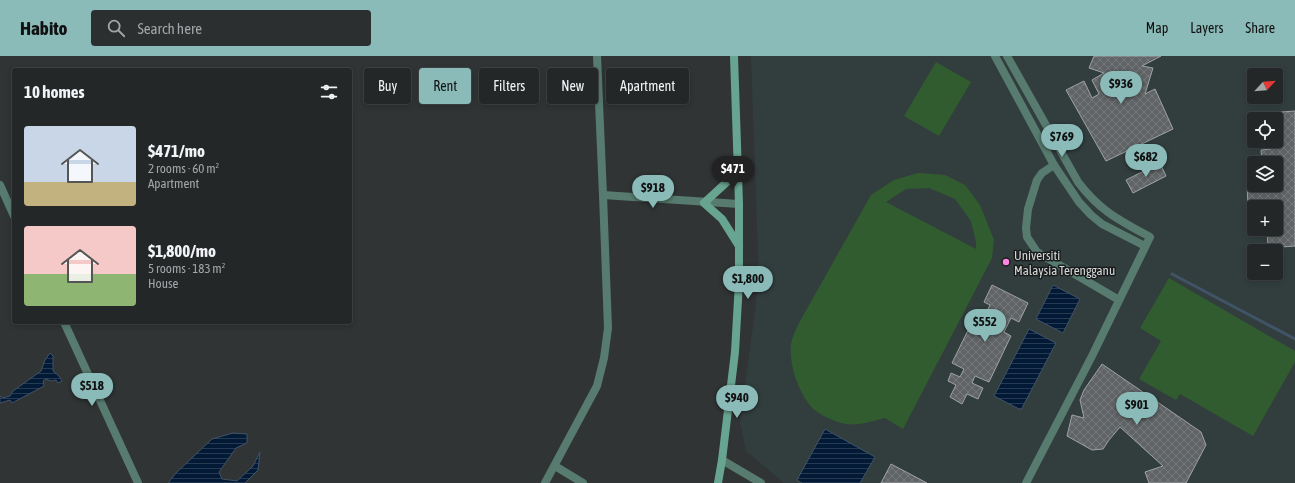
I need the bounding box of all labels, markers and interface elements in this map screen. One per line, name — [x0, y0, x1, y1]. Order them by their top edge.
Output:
search box — [91, 10, 371, 46]
text: Habito — [20, 17, 67, 39]
icon: search — [105, 17, 127, 39]
text: Search here — [137, 20, 202, 37]
text: Map — [1146, 20, 1168, 36]
text: Layers — [1190, 20, 1223, 36]
text: Share — [1245, 20, 1275, 36]
chip: Buy — [364, 68, 411, 104]
chip: Rent — [419, 68, 471, 104]
chip: Filters — [479, 68, 539, 104]
chip: New — [547, 68, 598, 104]
chip: Apartment — [606, 68, 689, 104]
north arrow — [1247, 68, 1283, 104]
map controls — [1247, 68, 1283, 280]
pin: $936 — [1097, 71, 1145, 105]
text: $936 — [1109, 76, 1133, 91]
icon: filters — [318, 81, 340, 103]
text: 10 homes — [24, 82, 85, 102]
button: locate — [1247, 112, 1283, 148]
pin: $769 — [1038, 124, 1086, 158]
text: $769 — [1050, 129, 1074, 144]
text: $471/mo — [148, 141, 205, 161]
icon: home — [56, 142, 104, 190]
pin: $682 — [1122, 144, 1170, 178]
text: $682 — [1134, 149, 1158, 164]
pin: $471 — [709, 156, 757, 190]
button: layers — [1247, 156, 1283, 192]
text: 2 rooms · 60 m² — [148, 161, 219, 176]
text: $471 — [721, 161, 745, 176]
pin: $918 — [629, 175, 677, 209]
text: Apartment — [148, 176, 199, 191]
text: $918 — [641, 180, 665, 195]
button: + — [1247, 200, 1283, 236]
text: $1,800/mo — [148, 241, 216, 261]
icon: home — [56, 242, 104, 290]
button: − — [1247, 244, 1283, 280]
place label: Universiti Malaysia Terengganu — [1014, 248, 1115, 278]
marker: Universiti Malaysia Terengganu — [1001, 257, 1011, 267]
text: 5 rooms · 183 m² — [148, 261, 225, 276]
pin: $1,800 — [715, 266, 781, 300]
text: $1,800 — [732, 271, 764, 286]
text: House — [148, 276, 178, 291]
pin: $552 — [961, 309, 1009, 343]
text: $552 — [973, 314, 997, 329]
pin: $518 — [68, 373, 116, 407]
text: $518 — [80, 378, 104, 393]
pin: $940 — [713, 385, 761, 419]
text: $940 — [725, 390, 749, 405]
pin: $901 — [1113, 392, 1161, 426]
text: $901 — [1125, 397, 1149, 412]

